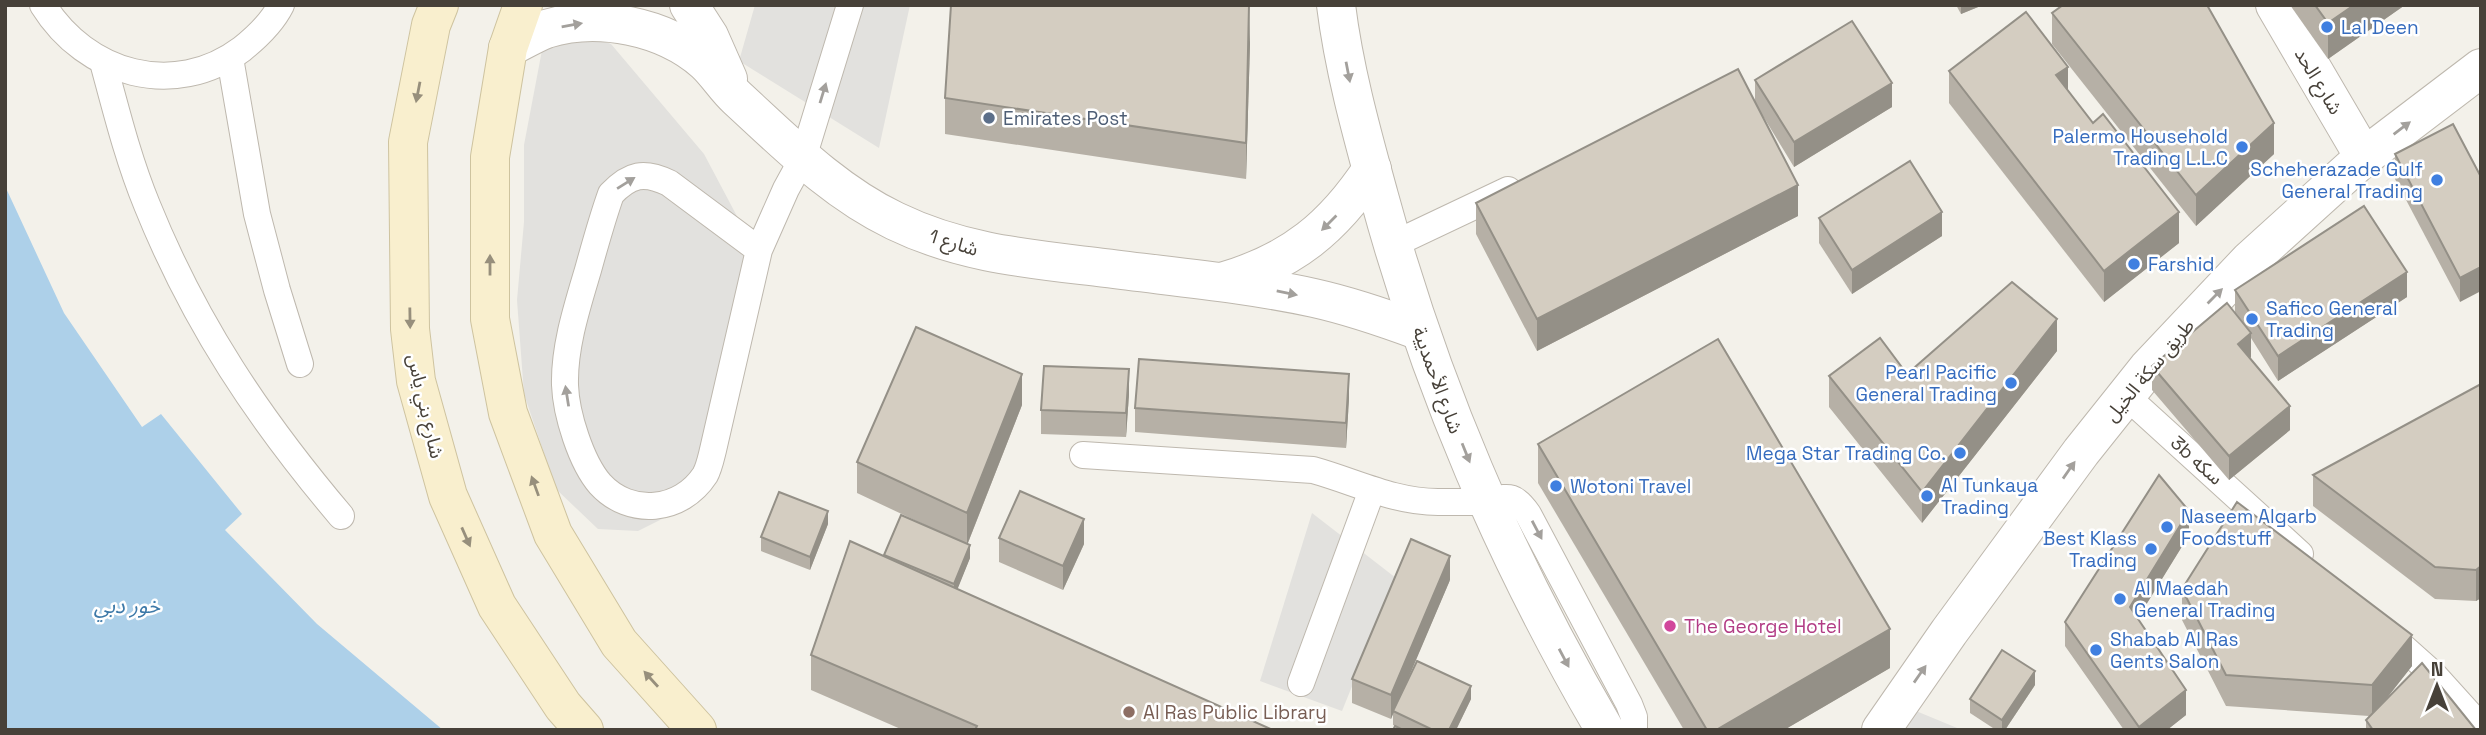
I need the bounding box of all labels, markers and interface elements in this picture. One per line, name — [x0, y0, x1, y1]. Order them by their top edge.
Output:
place label: Lal Deen — [2341, 15, 2419, 40]
one-way arrow — [561, 19, 583, 30]
marker: Lal Deen — [2319, 19, 2335, 35]
street label: شارع الحد — [2288, 43, 2348, 120]
one-way arrow — [1343, 61, 1354, 83]
one-way arrow — [412, 81, 423, 103]
one-way arrow — [819, 82, 829, 103]
place label: Emirates Post — [1003, 106, 1128, 131]
marker: Emirates Post — [981, 110, 997, 126]
one-way arrow — [2393, 121, 2411, 135]
place label: Palermo Household Trading L.L.C — [2052, 124, 2228, 171]
marker: Palermo Household Trading L.L.C — [2234, 139, 2250, 155]
place label: Scheherazade Gulf General Trading — [2250, 157, 2423, 204]
marker: Scheherazade Gulf General Trading — [2429, 172, 2445, 188]
one-way arrow — [616, 176, 636, 189]
one-way arrow — [1322, 214, 1338, 231]
street label: شارع 1 — [926, 223, 981, 263]
place label: Farshid — [2148, 252, 2215, 277]
one-way arrow — [484, 253, 496, 275]
marker: Farshid — [2126, 256, 2142, 272]
one-way arrow — [1276, 287, 1298, 298]
one-way arrow — [2206, 288, 2222, 305]
place label: Safico General Trading — [2266, 296, 2398, 343]
one-way arrow — [404, 307, 415, 329]
marker: Safico General Trading — [2244, 311, 2260, 327]
street label: طريق سكة الخيل — [2099, 314, 2200, 427]
street label: شارع الأحمديية — [1406, 323, 1468, 437]
street label: شارع بني ياس — [399, 351, 450, 461]
place label: Pearl Pacific General Trading — [1856, 360, 1997, 407]
marker: Pearl Pacific General Trading — [2003, 375, 2019, 391]
one-way arrow — [561, 385, 572, 407]
street label: 3b سكه — [2165, 430, 2228, 491]
place label: Mega Star Trading Co. — [1746, 441, 1946, 466]
one-way arrow — [1460, 443, 1471, 464]
marker: Mega Star Trading Co. — [1952, 445, 1968, 461]
one-way arrow — [2062, 461, 2076, 479]
place label: Al Tunkaya Trading — [1941, 473, 2038, 520]
place label: Wotoni Travel — [1570, 474, 1691, 499]
one-way arrow — [529, 475, 540, 496]
marker: Wotoni Travel — [1548, 478, 1564, 494]
marker: Al Tunkaya Trading — [1919, 488, 1935, 504]
place label: Naseem Algarb Foodstuff — [2181, 504, 2317, 551]
marker: Naseem Algarb Foodstuff — [2159, 519, 2175, 535]
one-way arrow — [1530, 521, 1542, 541]
place label: Best Klass Trading — [2043, 526, 2137, 573]
one-way arrow — [460, 527, 472, 547]
marker: Best Klass Trading — [2143, 541, 2159, 557]
place label: Al Maedah General Trading — [2134, 576, 2275, 623]
marker: Al Maedah General Trading — [2112, 591, 2128, 607]
water label: خور دبي — [94, 592, 161, 622]
place label: The George Hotel — [1684, 614, 1842, 639]
marker: The George Hotel — [1662, 618, 1678, 634]
place label: Shabab Al Ras Gents Salon — [2110, 627, 2239, 674]
marker: Shabab Al Ras Gents Salon — [2088, 642, 2104, 658]
one-way arrow — [1558, 648, 1570, 668]
north arrow — [2402, 651, 2472, 721]
text: N — [2431, 657, 2443, 682]
one-way arrow — [1913, 665, 1927, 683]
one-way arrow — [644, 671, 660, 688]
place label: Al Ras Public Library — [1143, 700, 1327, 725]
marker: Al Ras Public Library — [1121, 704, 1137, 720]

